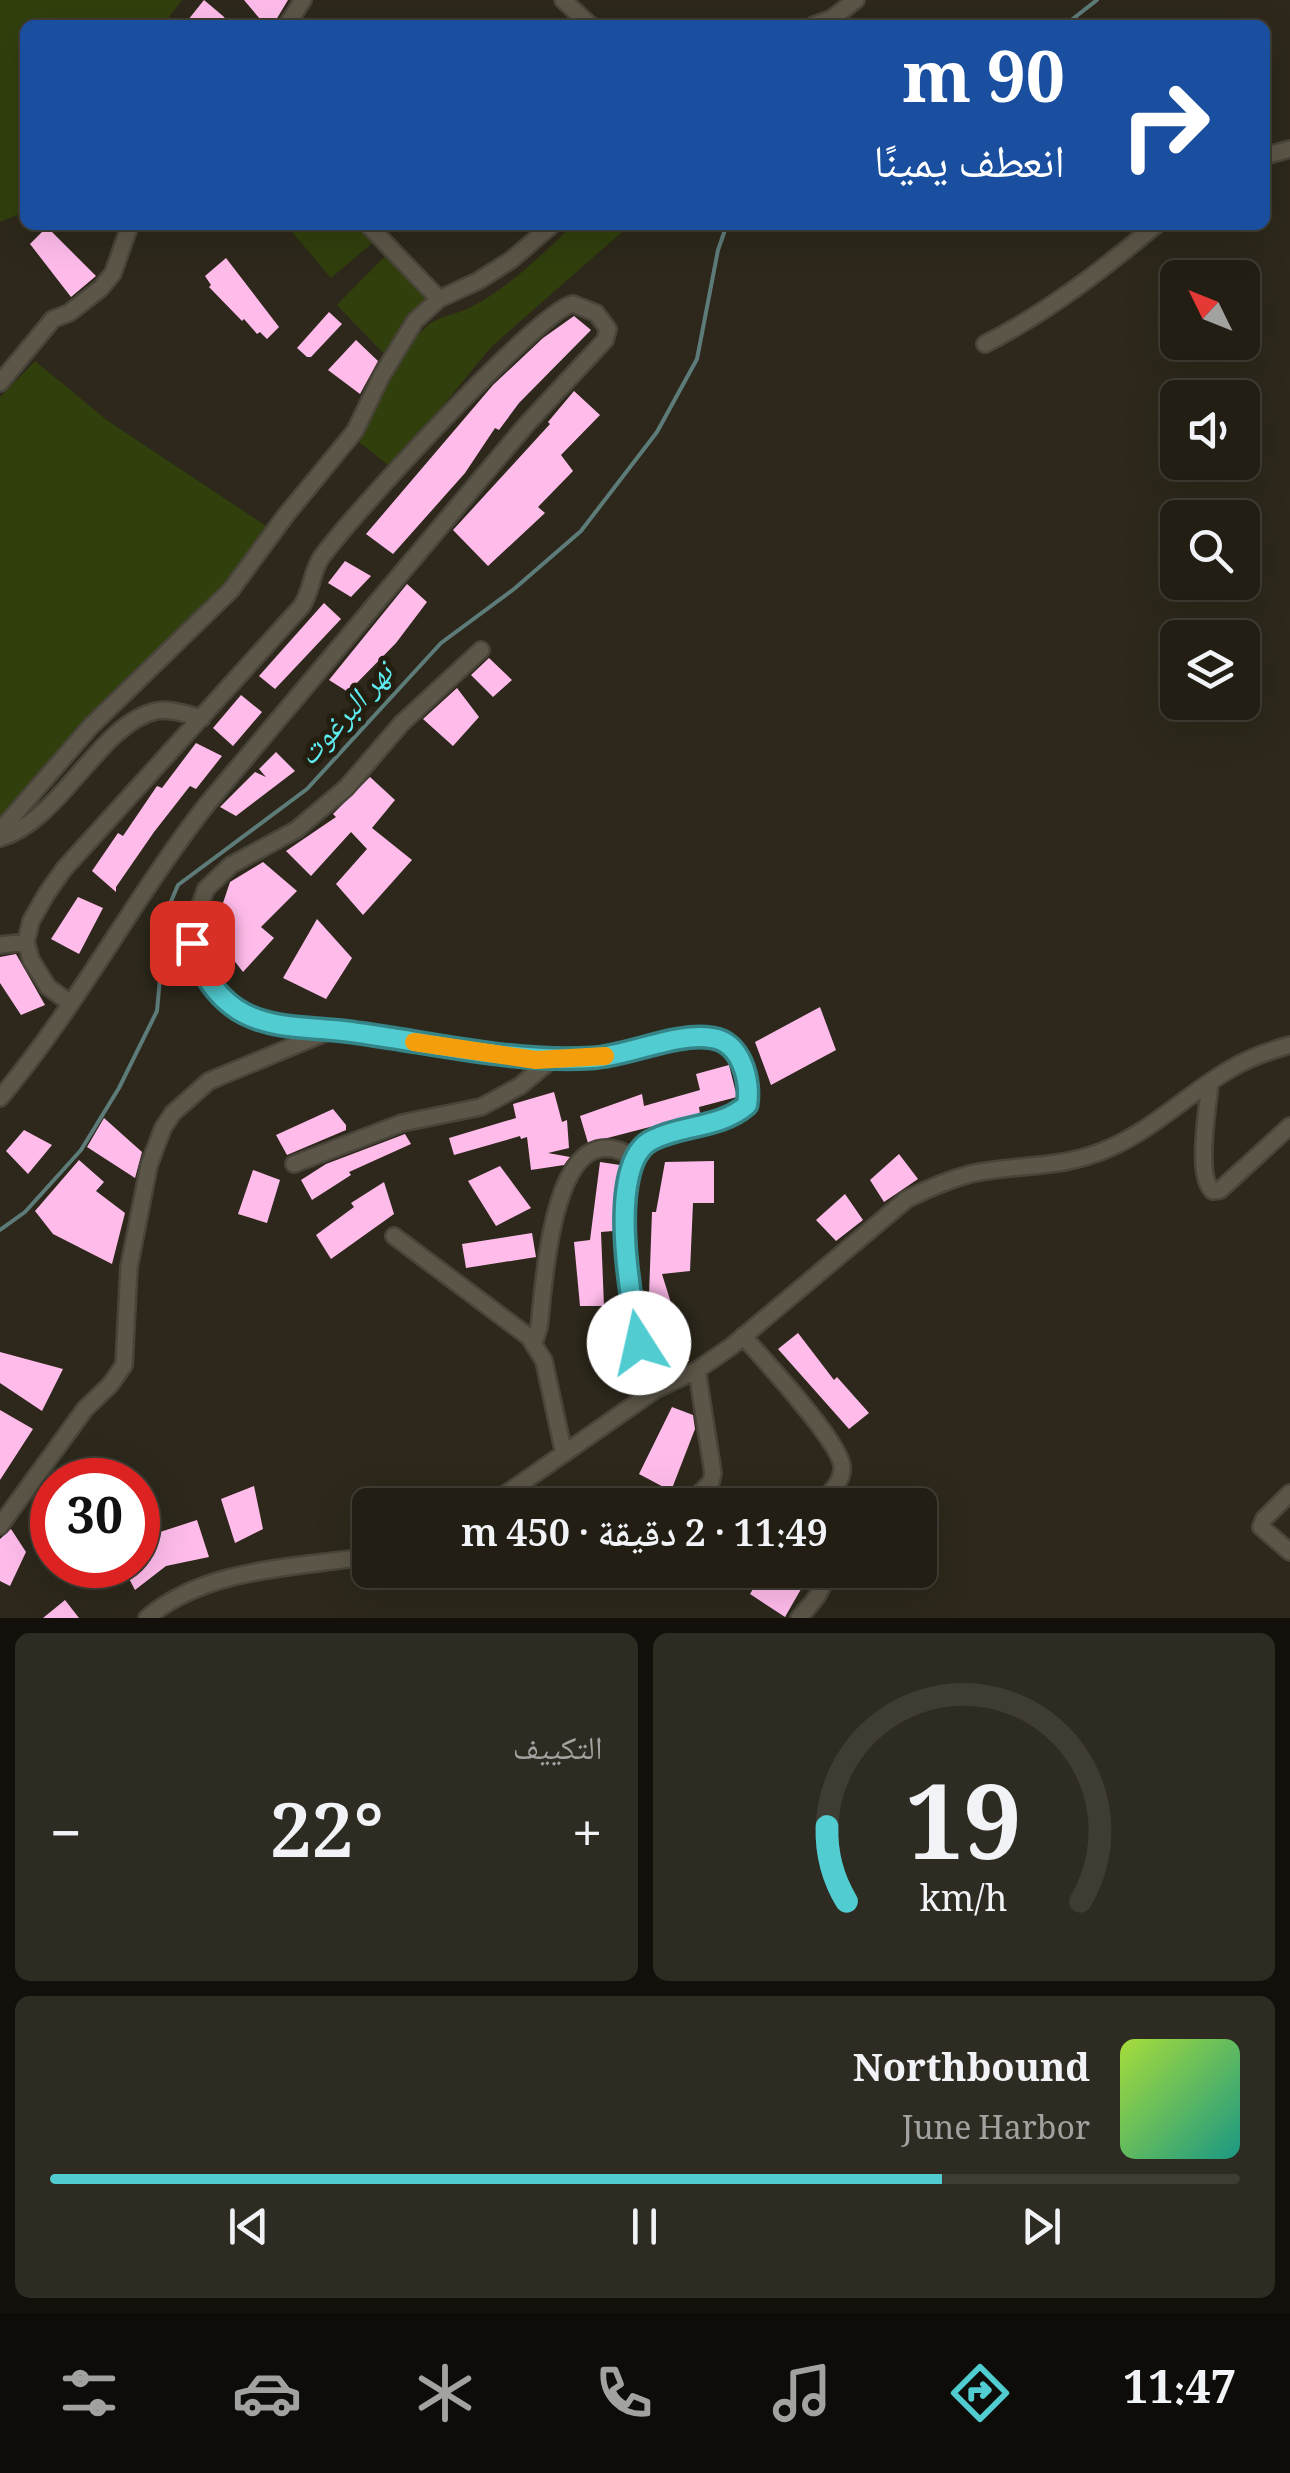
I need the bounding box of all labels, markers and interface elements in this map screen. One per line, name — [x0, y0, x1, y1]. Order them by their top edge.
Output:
text: 90 m — [902, 27, 1065, 146]
icon: right — [1100, 60, 1230, 190]
text: انعطف يمينًا — [874, 129, 1065, 206]
north arrow — [1160, 260, 1260, 360]
map controls — [1160, 260, 1260, 720]
button: sound — [1160, 380, 1260, 480]
button: search — [1160, 500, 1260, 600]
button: layers — [1160, 620, 1260, 720]
water label: نهر البرغوت — [287, 649, 412, 780]
pin — [150, 901, 235, 986]
icon: arrive — [165, 916, 220, 971]
position arrow — [587, 1291, 691, 1395]
speed limit sign: 30 — [30, 1458, 160, 1588]
text: 11:49 · 2 دقيقة · 450 m — [461, 1505, 828, 1570]
text: التكييف — [513, 1725, 603, 1779]
text: 19 — [906, 1748, 1022, 1925]
text: 22° — [270, 1777, 384, 1905]
text: − — [50, 1794, 82, 1888]
text: + — [572, 1794, 603, 1888]
text: km/h — [920, 1873, 1008, 1934]
text: Northbound — [853, 2040, 1090, 2105]
text: June Harbor — [902, 2105, 1090, 2159]
icon: previous — [221, 2199, 276, 2254]
icon: pause — [617, 2199, 672, 2254]
icon: next — [1014, 2199, 1069, 2254]
text: 11:47 — [1123, 2355, 1236, 2432]
icon: filters — [54, 2358, 124, 2428]
icon: car — [232, 2358, 302, 2428]
icon: climate — [410, 2358, 480, 2428]
icon: phone — [589, 2358, 659, 2428]
icon: music — [767, 2358, 837, 2428]
icon: directions — [945, 2358, 1015, 2428]

